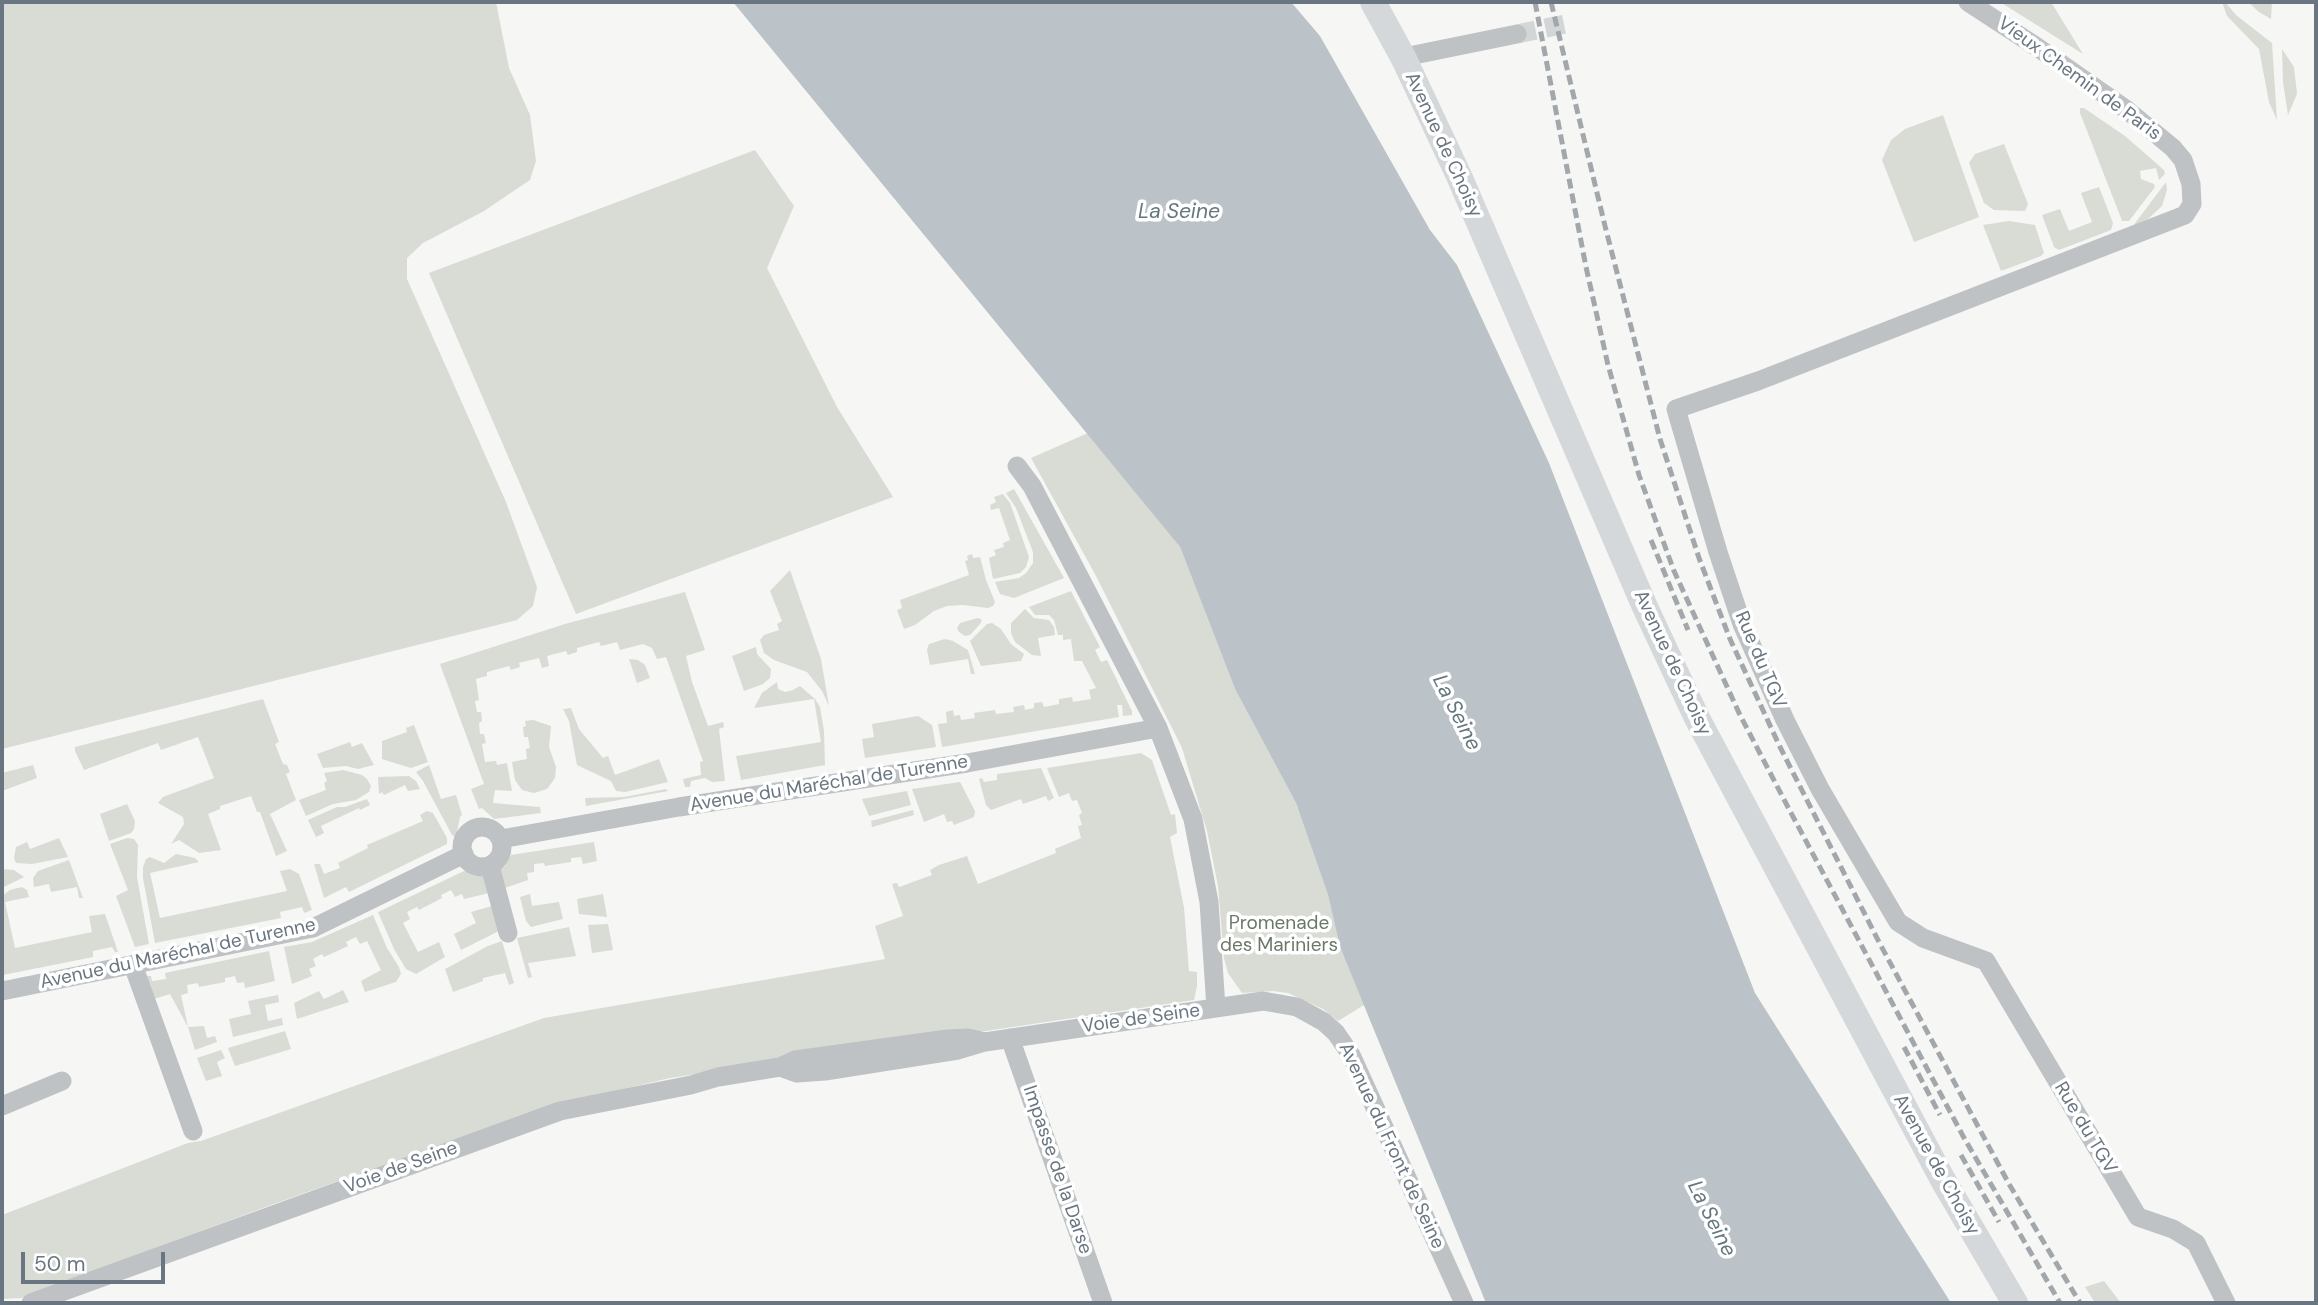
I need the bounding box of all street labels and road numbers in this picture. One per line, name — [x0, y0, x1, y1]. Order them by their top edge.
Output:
street label: Vieux Chemin de Paris — [1993, 12, 2165, 146]
street label: Avenue de Choisy — [1399, 69, 1487, 221]
street label: Avenue de Choisy — [1628, 587, 1716, 739]
street label: Rue du TGV — [1729, 608, 1791, 712]
street label: Avenue du Maréchal de Turenne — [688, 751, 970, 817]
street label: Avenue du Maréchal de Turenne — [38, 914, 318, 994]
street label: Voie de Seine — [1081, 999, 1201, 1039]
street label: Avenue du Front de Seine — [1333, 1039, 1449, 1253]
street label: Rue du TGV — [2049, 1078, 2121, 1178]
street label: Impasse de la Darse — [1017, 1083, 1097, 1257]
street label: Avenue de Choisy — [1888, 1091, 1984, 1239]
street label: Voie de Seine — [341, 1137, 461, 1199]

